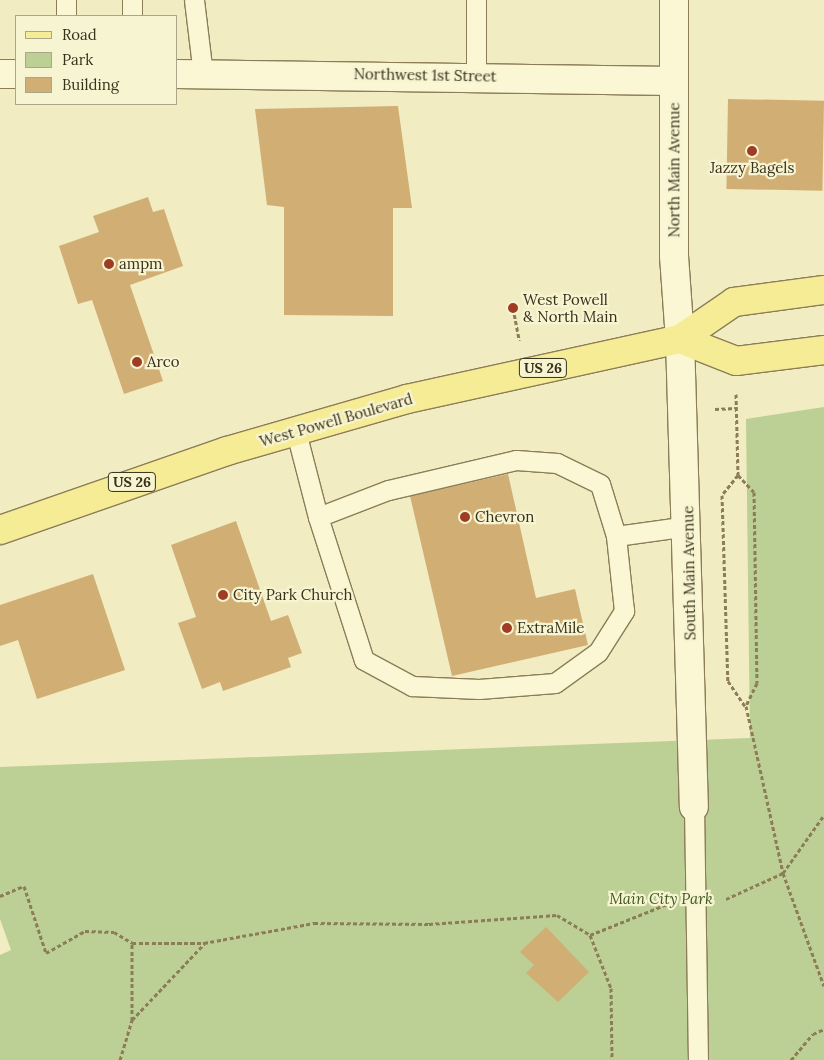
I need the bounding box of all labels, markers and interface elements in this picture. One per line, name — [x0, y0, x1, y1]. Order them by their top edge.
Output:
legend — [15, 15, 178, 105]
text: Road — [62, 25, 97, 44]
text: Park — [62, 50, 93, 69]
street label: Northwest 1st Street — [353, 65, 497, 85]
text: Building — [62, 75, 119, 94]
street label: North Main Avenue — [665, 102, 683, 238]
marker: Jazzy Bagels — [746, 145, 758, 157]
place label: Jazzy Bagels — [710, 159, 794, 177]
place label: ampm — [119, 255, 163, 273]
marker: ampm — [103, 258, 115, 270]
place label: West Powell & North Main — [523, 290, 618, 325]
marker: West Powell & North Main — [507, 302, 519, 314]
place label: Arco — [147, 353, 179, 371]
marker: Arco — [131, 356, 143, 368]
road number: US 26 — [518, 356, 568, 379]
street label: West Powell Boulevard — [257, 390, 415, 450]
road number: US 26 — [107, 471, 157, 494]
street label: South Main Avenue — [679, 506, 699, 640]
place label: Chevron — [475, 508, 534, 526]
marker: Chevron — [459, 511, 471, 523]
place label: City Park Church — [233, 586, 353, 604]
marker: City Park Church — [217, 589, 229, 601]
place label: ExtraMile — [517, 619, 584, 637]
marker: ExtraMile — [501, 622, 513, 634]
park label: Main City Park — [609, 890, 713, 908]

